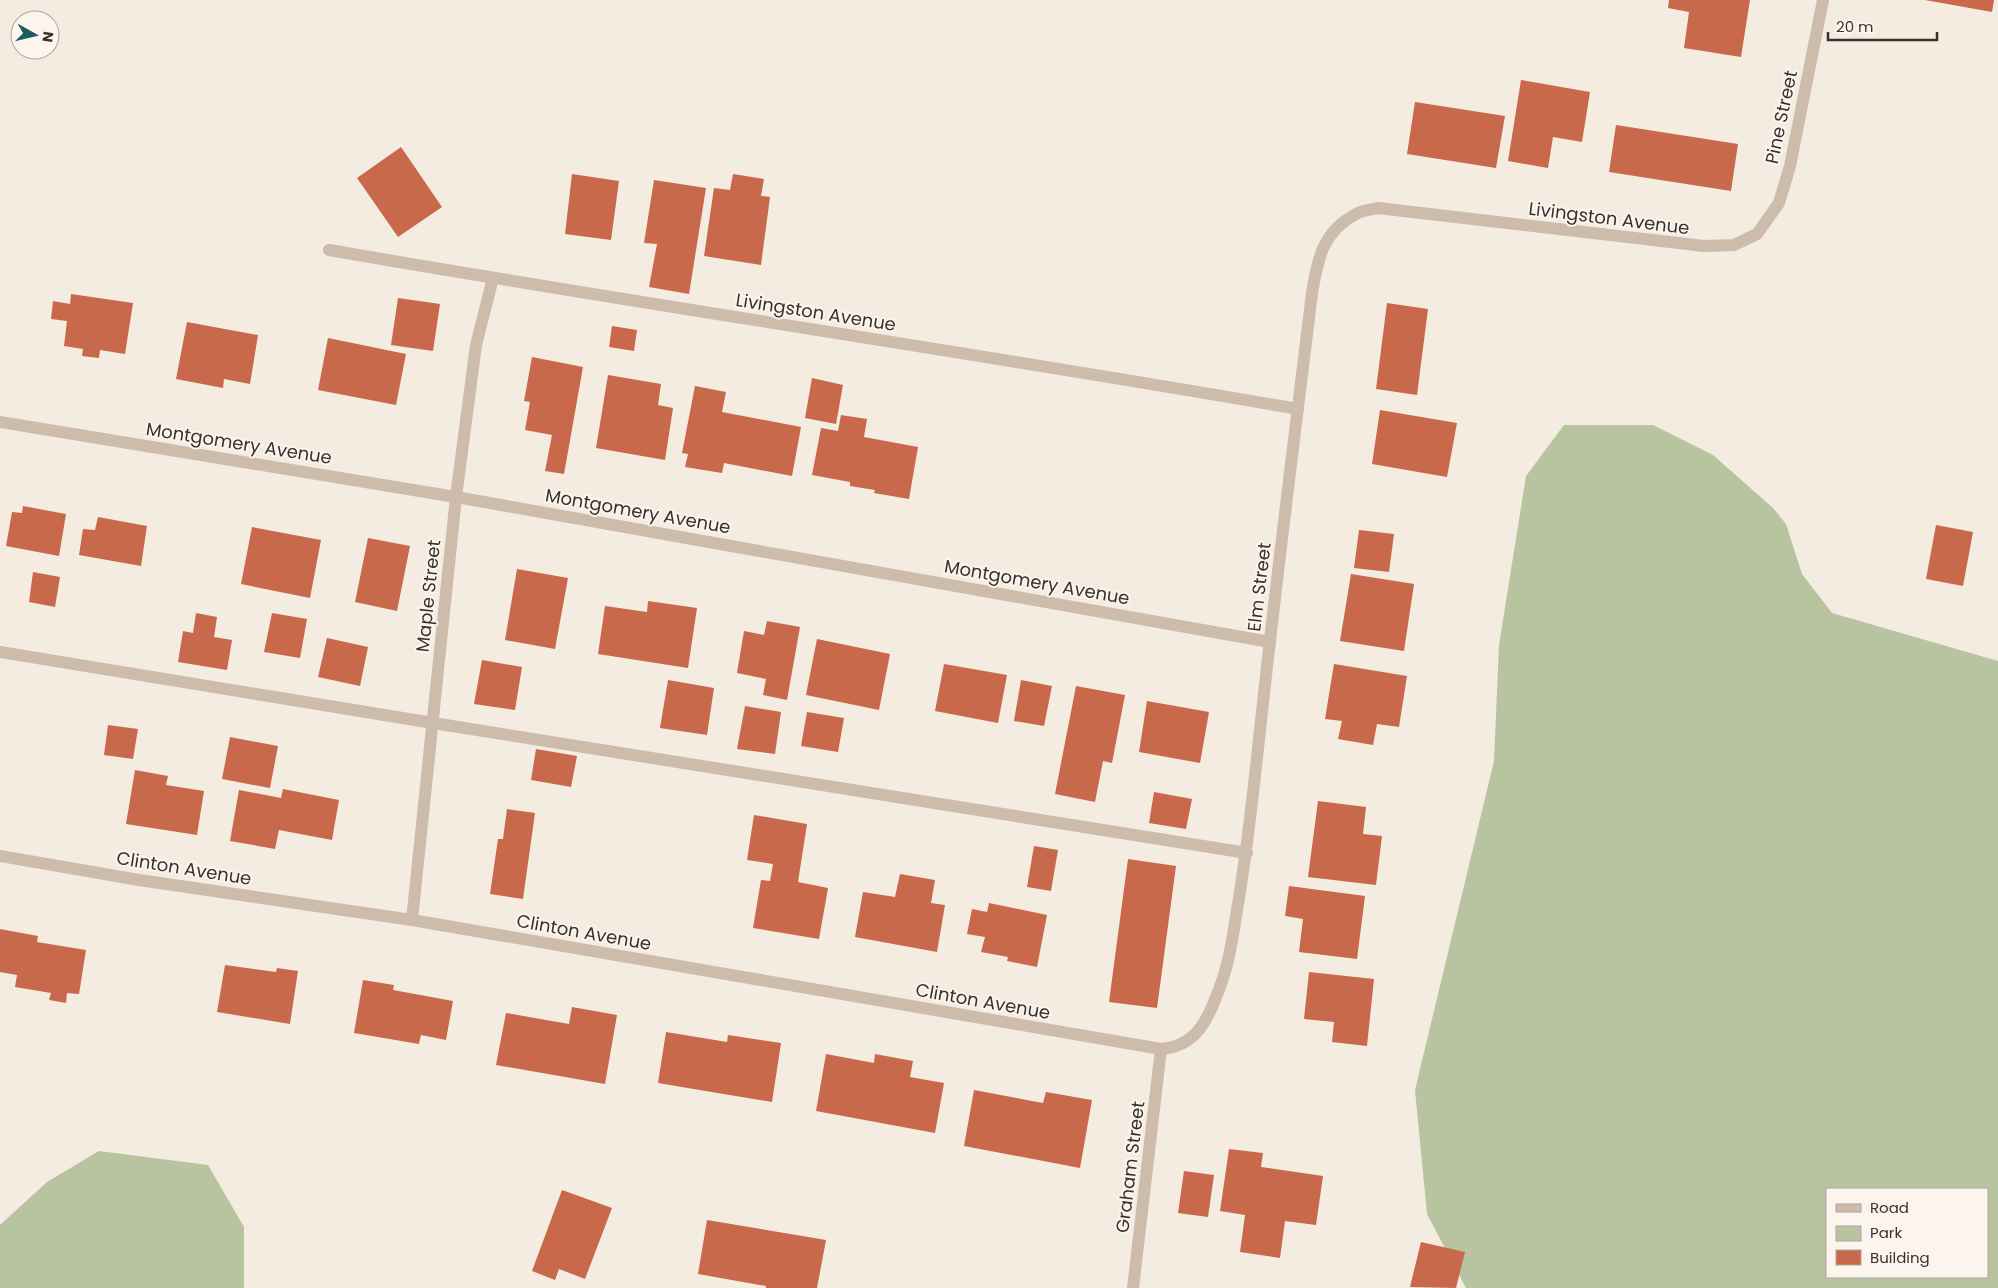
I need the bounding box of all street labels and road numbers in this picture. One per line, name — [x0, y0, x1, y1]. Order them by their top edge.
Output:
street label: Pine Street — [1759, 68, 1803, 166]
street label: Livingston Avenue — [1527, 196, 1691, 240]
street label: Livingston Avenue — [734, 287, 898, 337]
street label: Montgomery Avenue — [144, 416, 334, 470]
street label: Montgomery Avenue — [543, 482, 733, 540]
street label: Maple Street — [410, 539, 446, 653]
street label: Elm Street — [1241, 541, 1277, 633]
street label: Montgomery Avenue — [942, 553, 1132, 611]
street label: Clinton Avenue — [115, 845, 253, 891]
street label: Clinton Avenue — [515, 908, 653, 956]
street label: Clinton Avenue — [914, 977, 1052, 1025]
street label: Graham Street — [1110, 1100, 1150, 1234]

